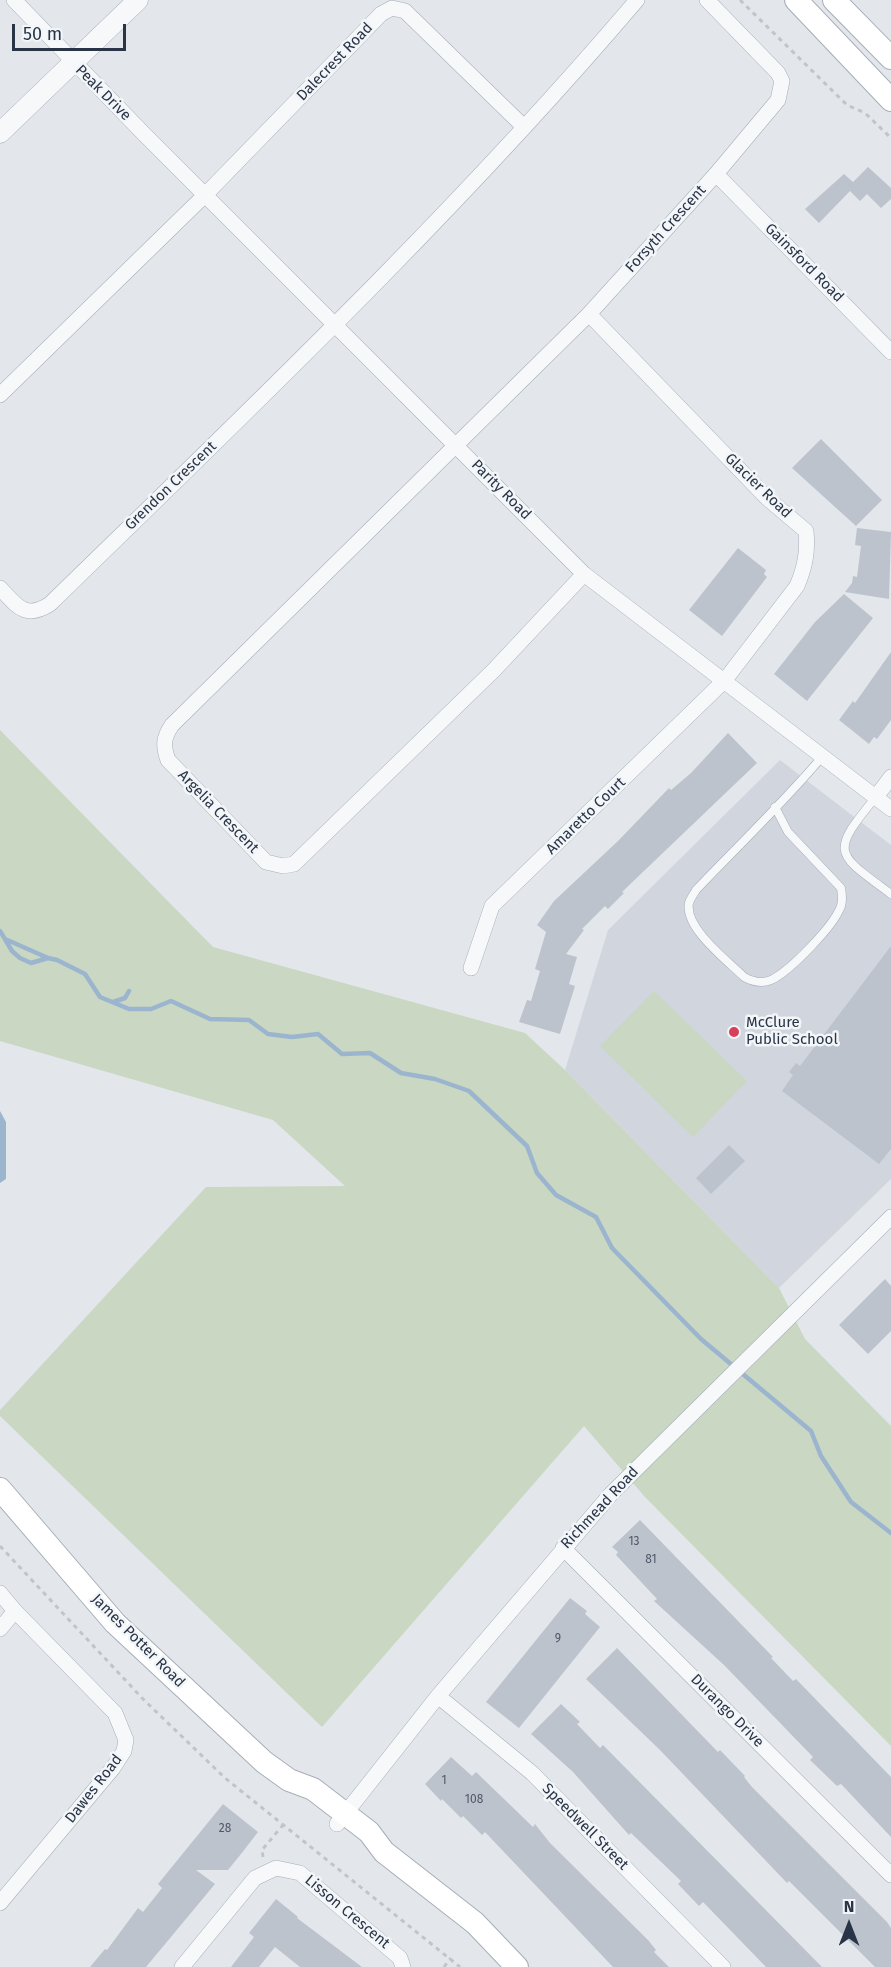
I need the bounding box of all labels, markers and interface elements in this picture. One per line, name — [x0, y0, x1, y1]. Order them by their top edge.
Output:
scale bar — [15, 12, 129, 50]
street label: Dalecrest Road — [293, 19, 377, 105]
text: 50 m — [23, 23, 62, 45]
street label: Peak Drive — [71, 61, 135, 125]
street label: Forsyth Crescent — [622, 182, 710, 276]
street label: Gainsford Road — [761, 220, 847, 306]
street label: Grendon Crescent — [122, 438, 220, 534]
street label: Glacier Road — [721, 450, 795, 522]
street label: Parity Road — [467, 456, 535, 524]
street label: Argelia Crescent — [174, 767, 262, 857]
street label: Amaretto Court — [543, 774, 629, 858]
place label: McClure Public School — [746, 1014, 838, 1049]
marker: McClure Public School — [727, 1025, 741, 1039]
street label: Richmead Road — [557, 1463, 643, 1553]
house number: 13 — [628, 1535, 640, 1549]
house number: 81 — [645, 1553, 657, 1567]
street label: James Potter Road — [87, 1590, 189, 1692]
house number: 9 — [555, 1632, 561, 1646]
street label: Durango Drive — [687, 1671, 767, 1751]
street label: Dawes Road — [62, 1751, 126, 1827]
house number: 1 — [441, 1774, 447, 1788]
street label: Speedwell Street — [538, 1780, 632, 1874]
house number: 108 — [465, 1793, 483, 1807]
house number: 28 — [219, 1822, 231, 1836]
street label: Lisson Crescent — [301, 1871, 393, 1953]
north arrow — [819, 1895, 879, 1955]
text: N — [844, 1897, 854, 1916]

